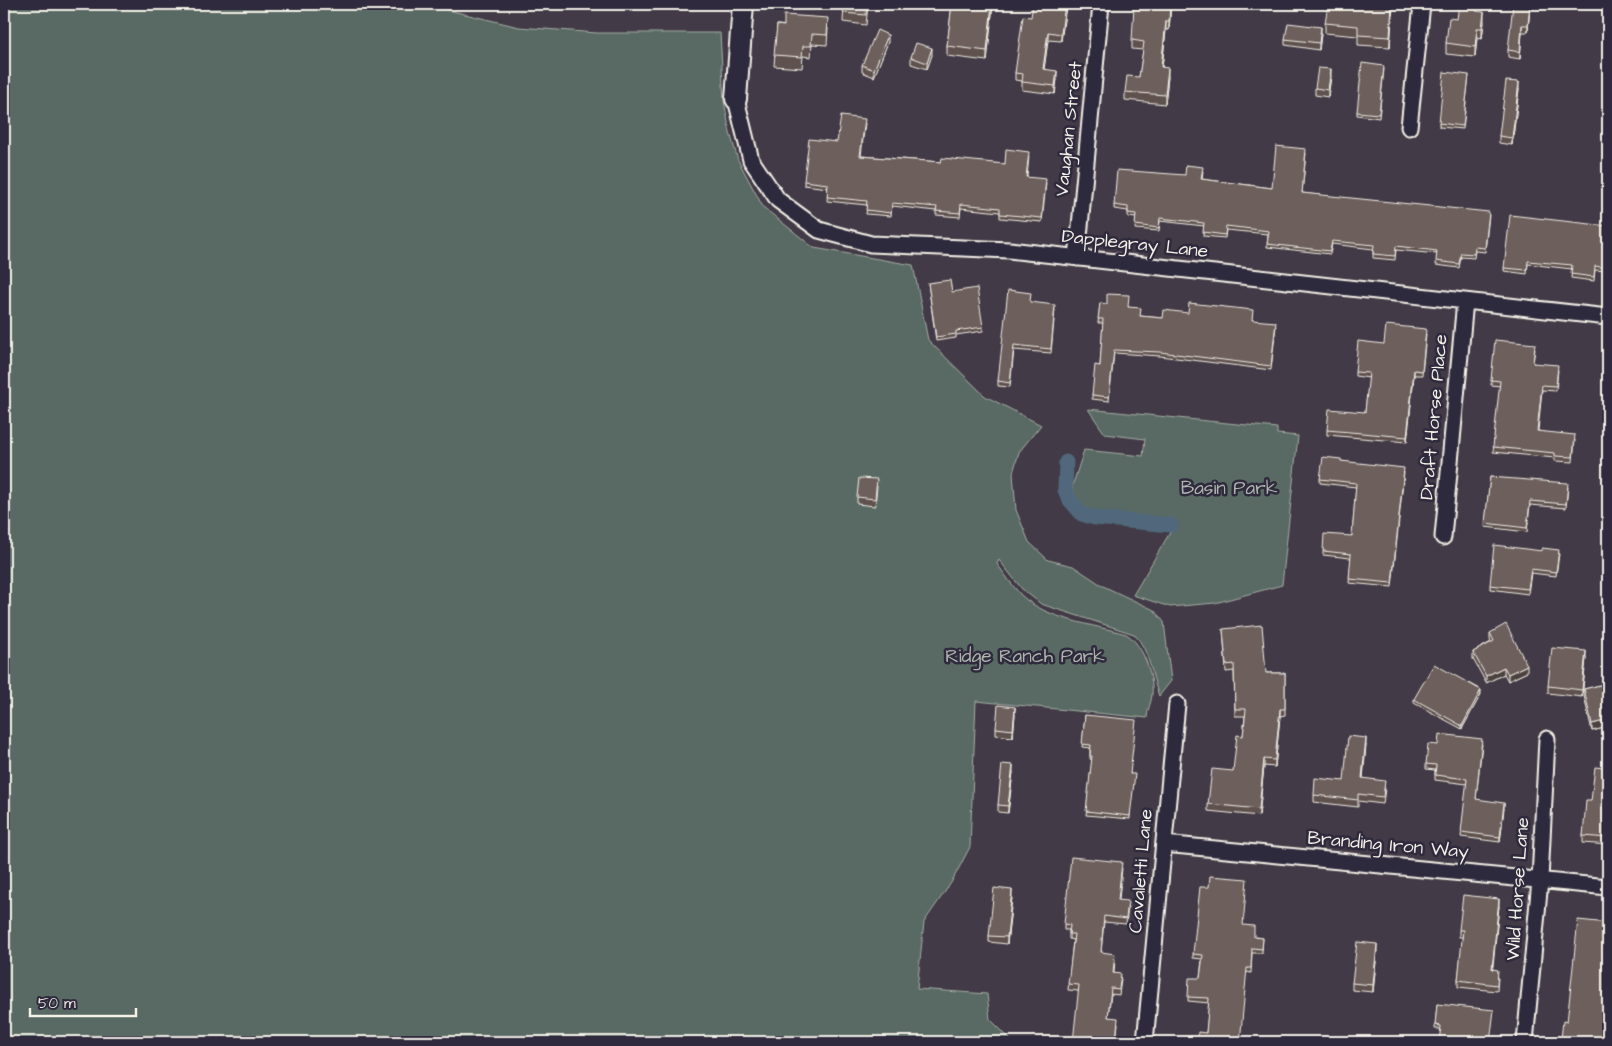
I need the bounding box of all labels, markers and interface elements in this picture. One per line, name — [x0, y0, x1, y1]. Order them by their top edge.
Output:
street label: Vaughan Street — [1048, 60, 1091, 198]
street label: Dapplegray Lane — [1060, 223, 1210, 266]
street label: Draft Horse Place — [1413, 333, 1455, 501]
park label: Basin Park — [1181, 475, 1278, 502]
park label: Ridge Ranch Park — [945, 643, 1105, 671]
street label: Cavaletti Lane — [1122, 808, 1160, 934]
street label: Wild Horse Lane — [1500, 816, 1536, 962]
street label: Branding Iron Way — [1306, 825, 1470, 867]
scale bar — [30, 986, 136, 1018]
text: 50 m — [38, 993, 76, 1014]

